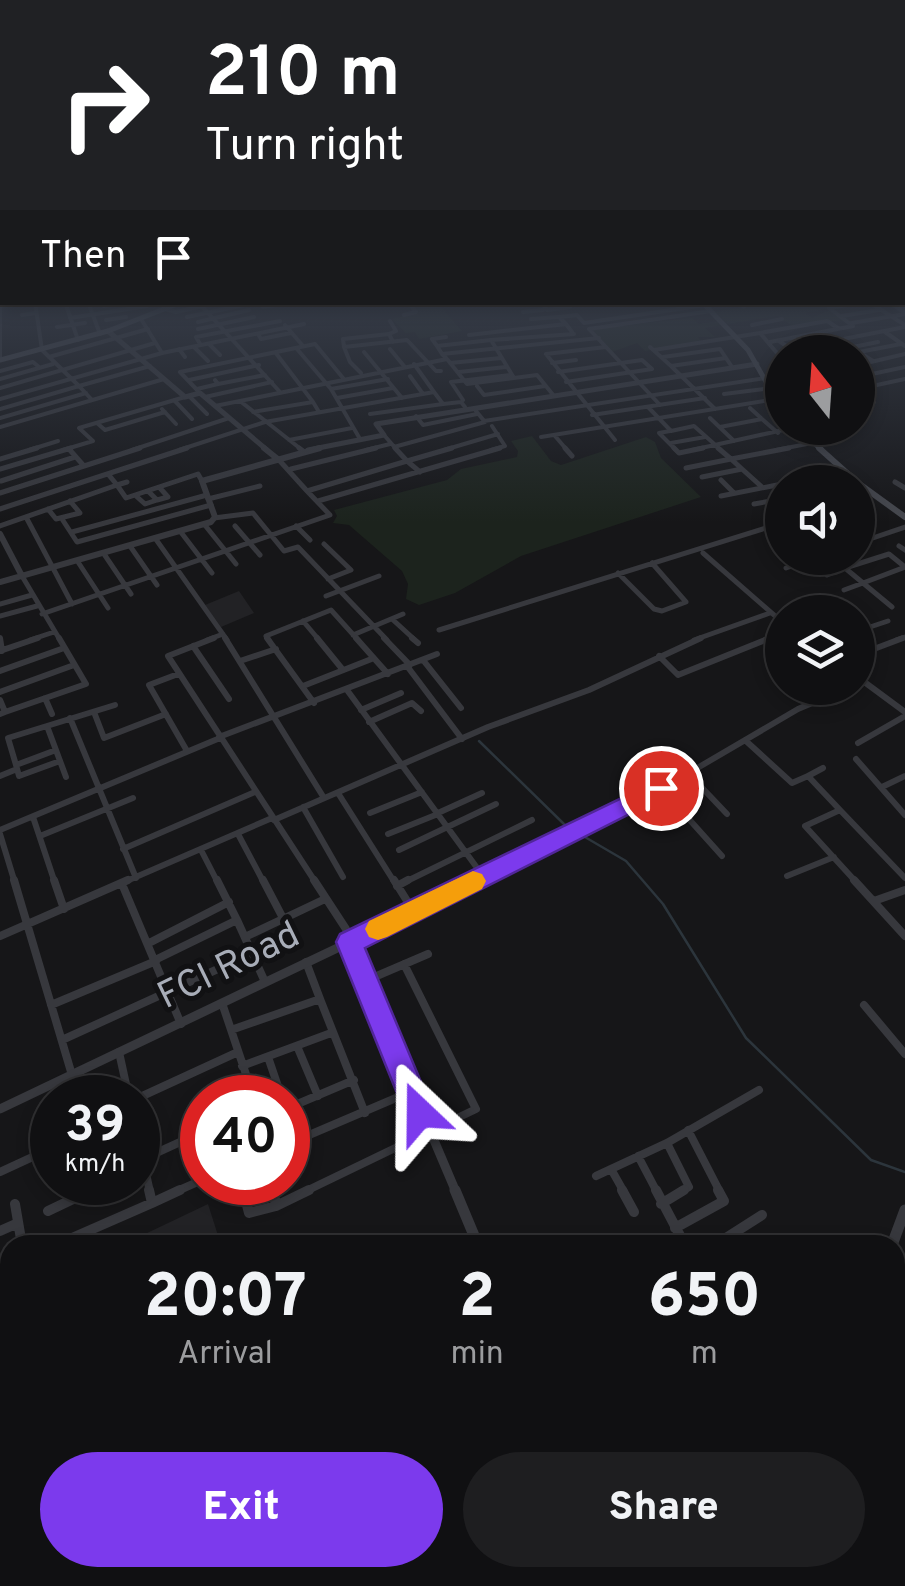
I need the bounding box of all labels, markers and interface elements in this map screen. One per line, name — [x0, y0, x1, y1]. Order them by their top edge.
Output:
text: 210 m — [205, 32, 401, 121]
icon: right — [40, 40, 170, 170]
text: Turn right — [205, 119, 404, 176]
icon: arrive — [146, 230, 201, 285]
text: Then — [40, 233, 126, 282]
north arrow — [765, 335, 875, 445]
map controls — [765, 335, 875, 705]
button: sound — [765, 465, 875, 575]
button: layers — [765, 595, 875, 705]
pin — [619, 746, 704, 831]
icon: arrive — [634, 761, 689, 816]
street label: FCI Road — [150, 912, 309, 1023]
position arrow — [368, 1061, 472, 1165]
speed limit sign: 40 — [180, 1075, 310, 1205]
text: 39 — [65, 1096, 125, 1159]
text: km/h — [65, 1149, 125, 1181]
text: 20:07 — [144, 1262, 307, 1338]
text: 2 — [459, 1262, 496, 1338]
text: 650 — [648, 1262, 761, 1338]
text: Arrival — [178, 1335, 273, 1375]
text: min — [451, 1335, 504, 1375]
text: m — [691, 1335, 718, 1375]
button: Exit — [40, 1452, 443, 1567]
button: Share — [463, 1452, 865, 1567]

